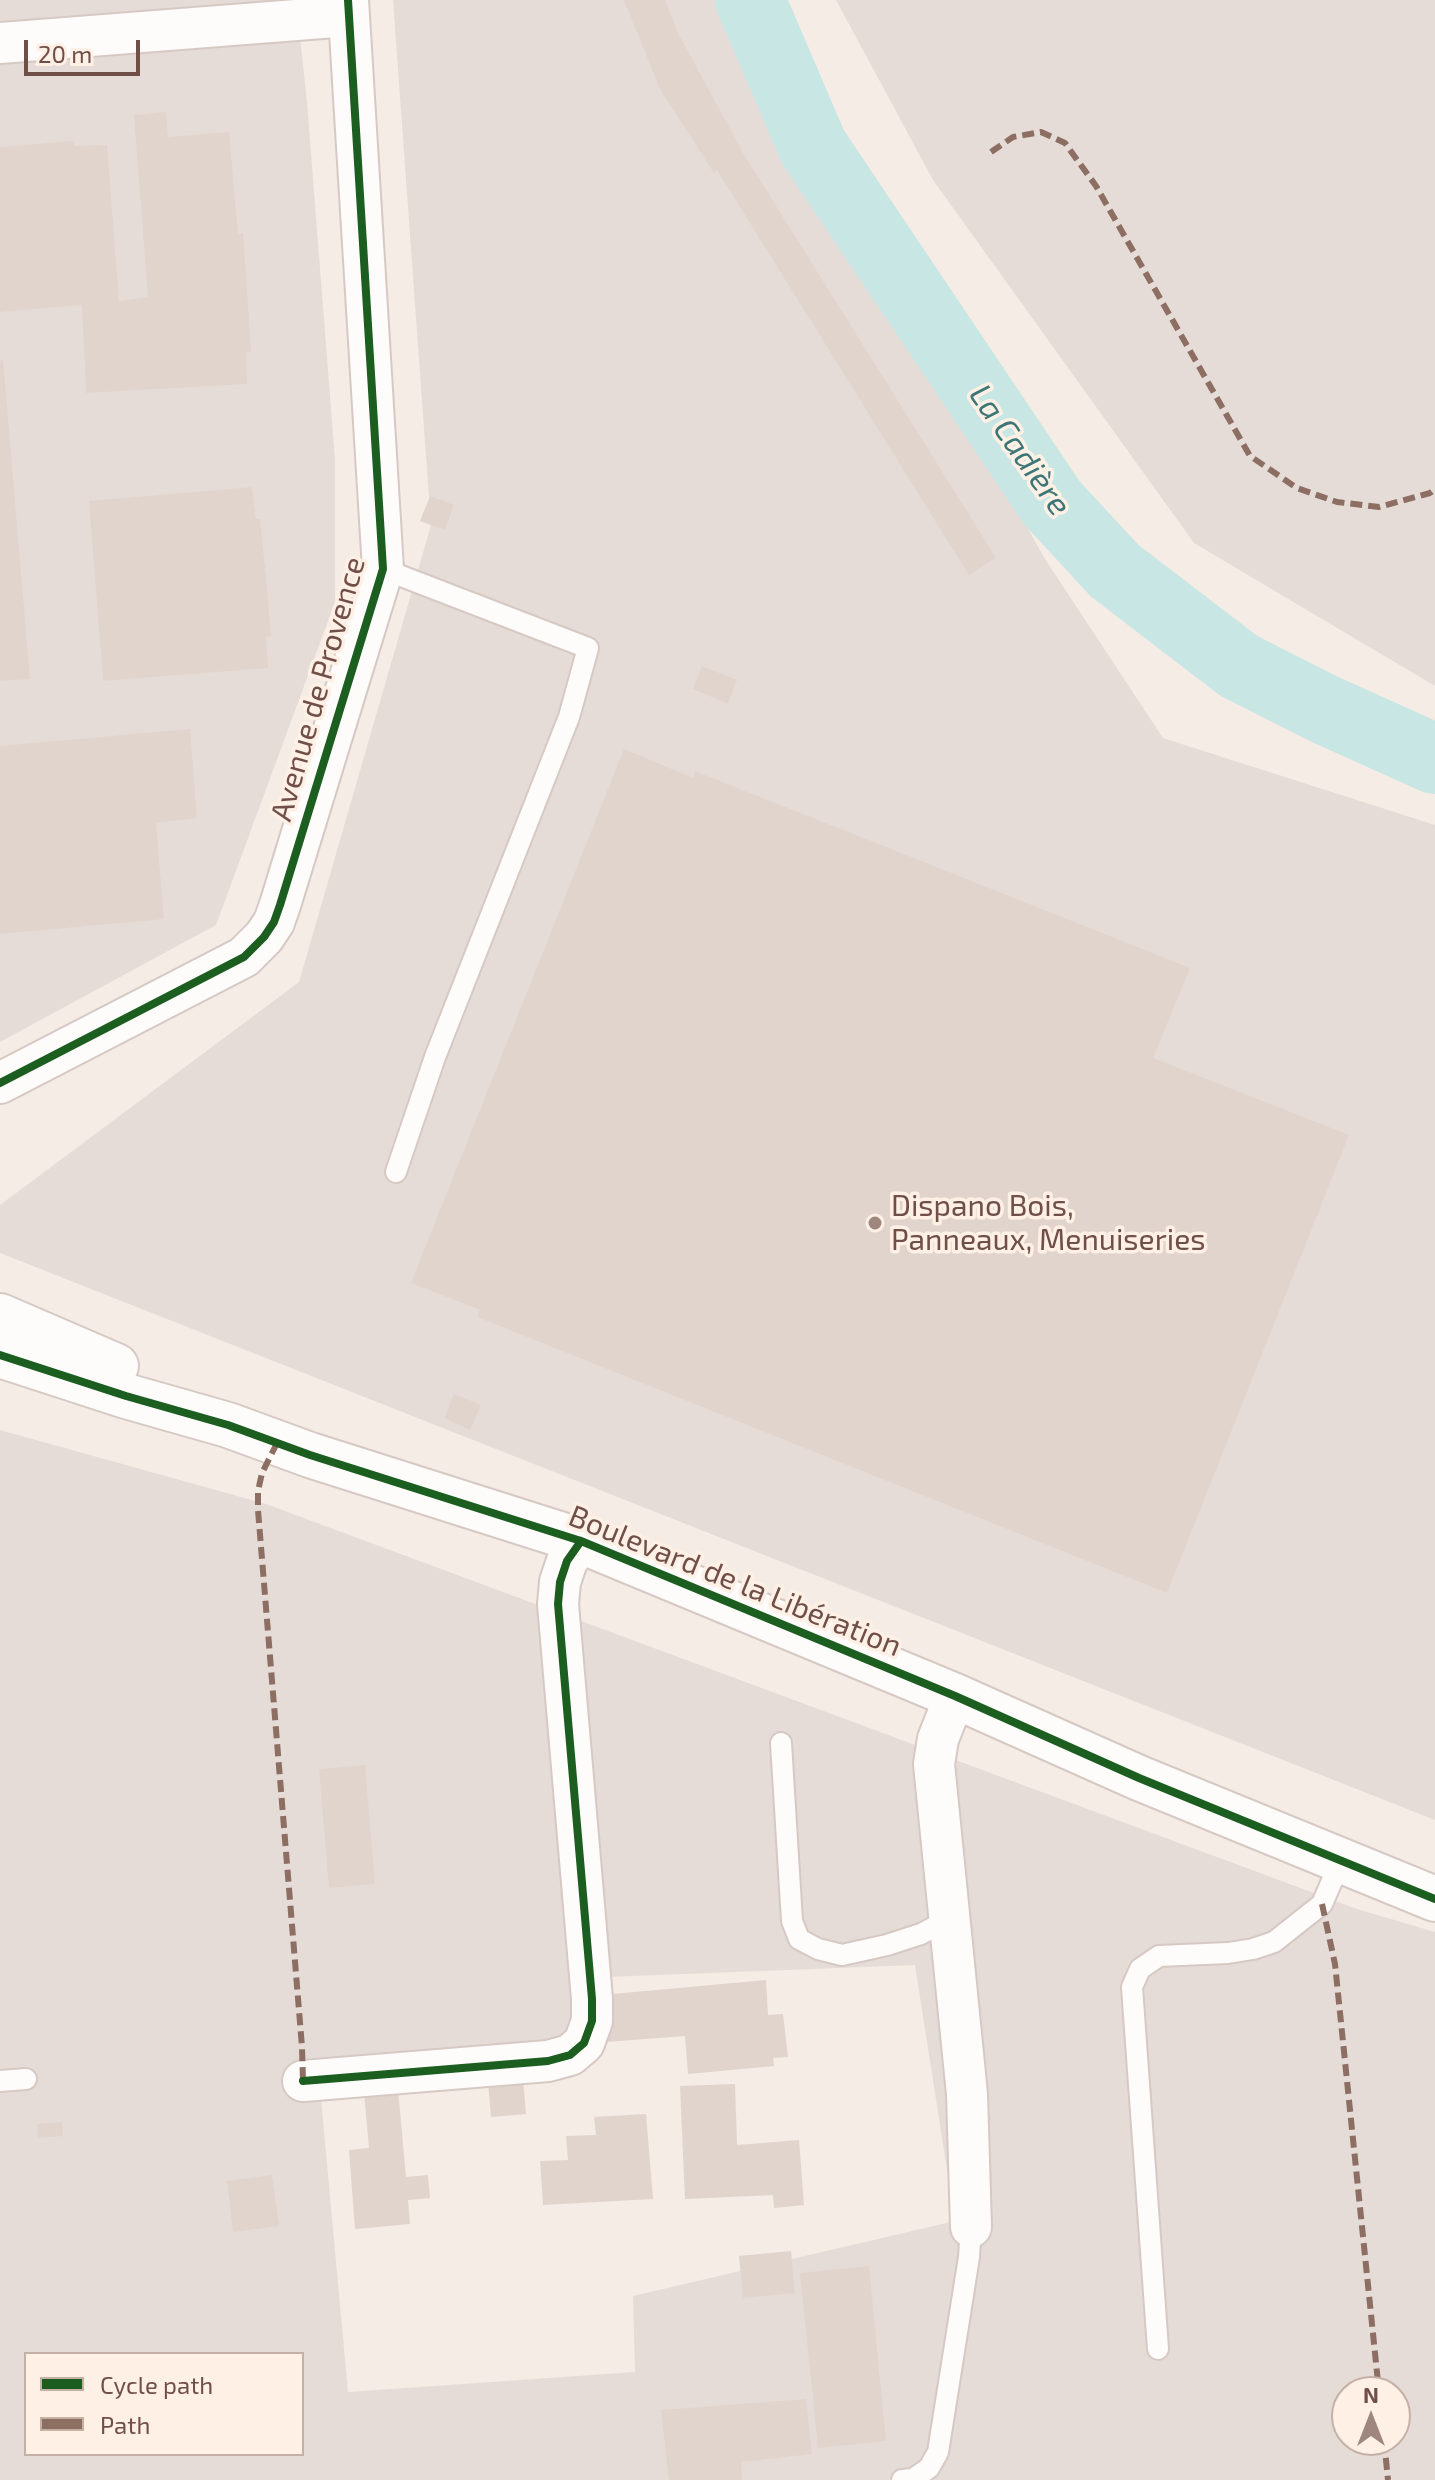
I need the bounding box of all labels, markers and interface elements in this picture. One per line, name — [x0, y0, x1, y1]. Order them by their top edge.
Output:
scale bar — [28, 24, 144, 74]
text: 20 m — [38, 39, 92, 68]
water label: La Cadière — [961, 377, 1079, 523]
street label: Avenue de Provence — [263, 553, 373, 825]
place label: Dispano Bois, Panneaux, Menuiseries — [891, 1188, 1206, 1258]
marker: Dispano Bois, Panneaux, Menuiseries — [866, 1214, 884, 1232]
street label: Boulevard de la Libération — [563, 1498, 907, 1664]
legend — [24, 2352, 304, 2456]
text: Cycle path — [100, 2370, 213, 2399]
north arrow — [1331, 2376, 1411, 2456]
text: N — [1363, 2381, 1379, 2407]
text: Path — [100, 2410, 150, 2439]

